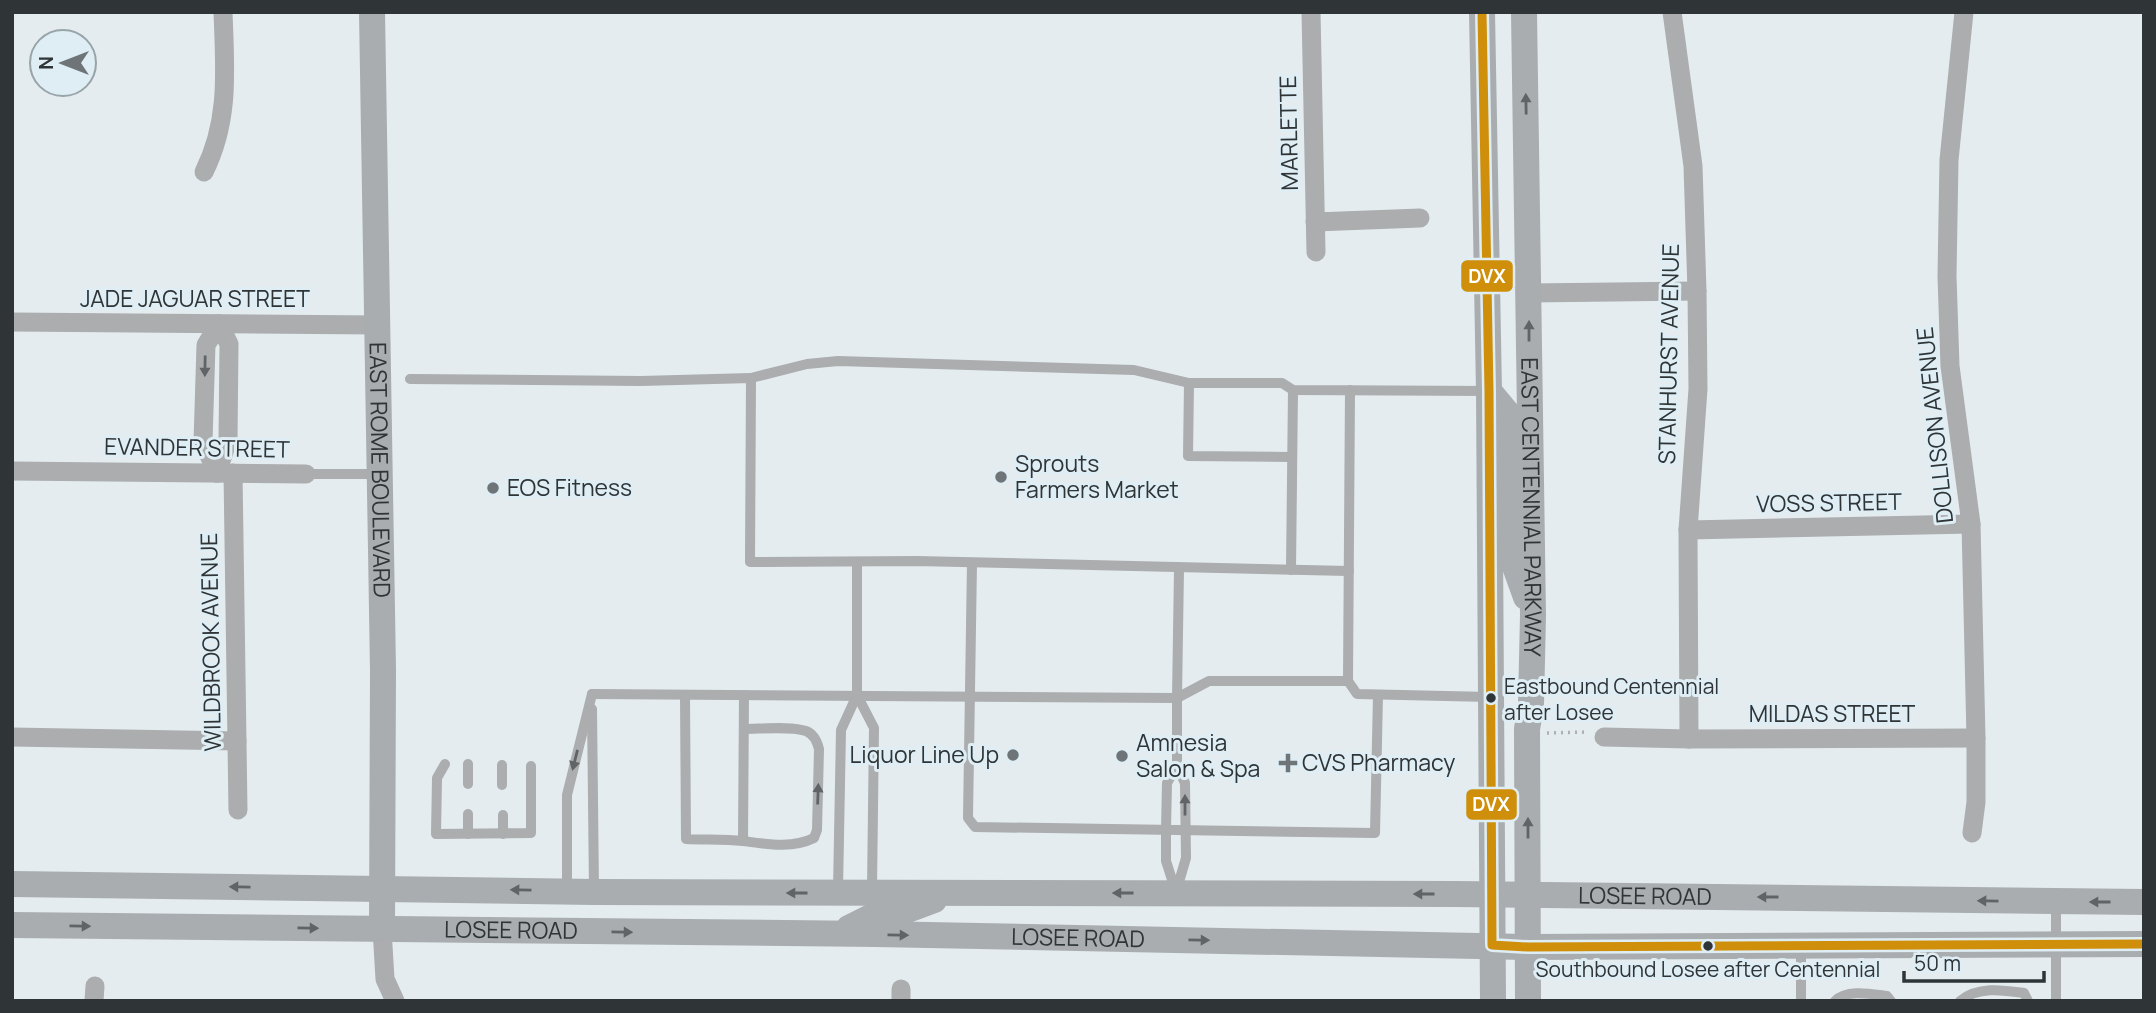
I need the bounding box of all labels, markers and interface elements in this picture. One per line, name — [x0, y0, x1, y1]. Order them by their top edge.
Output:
north arrow — [28, 28, 98, 98]
text: N — [33, 56, 59, 70]
street label: MARLETTE — [1271, 75, 1305, 191]
one-way arrow — [1520, 93, 1532, 115]
street label: STANHURST AVENUE — [1650, 243, 1686, 465]
line badge: DVX — [1460, 259, 1514, 293]
text: DVX — [1468, 263, 1506, 289]
street label: JADE JAGUAR STREET — [80, 282, 310, 314]
one-way arrow — [1523, 320, 1535, 342]
street label: DOLLISON AVENUE — [1908, 325, 1960, 525]
street label: EAST ROME BOULEVARD — [363, 342, 399, 598]
one-way arrow — [199, 355, 211, 377]
street label: EAST CENTENNIAL PARKWAY — [1514, 357, 1550, 657]
street label: EVANDER STREET — [104, 429, 290, 465]
place label: Sprouts Farmers Market — [1015, 447, 1179, 505]
marker: Sprouts Farmers Market — [993, 469, 1009, 485]
place label: EOS Fitness — [507, 471, 632, 503]
marker: EOS Fitness — [485, 480, 501, 496]
street label: VOSS STREET — [1756, 485, 1902, 519]
street label: WILDBROOK AVENUE — [192, 532, 228, 752]
place label: Eastbound Centennial after Losee — [1504, 672, 1719, 726]
marker: Eastbound Centennial after Losee — [1484, 691, 1498, 705]
street label: MILDAS STREET — [1749, 697, 1916, 729]
place label: Amnesia Salon & Spa — [1136, 726, 1260, 784]
place label: Liquor Line Up — [850, 738, 999, 770]
place label: CVS Pharmacy — [1302, 746, 1456, 778]
marker: Liquor Line Up — [1005, 747, 1021, 763]
marker: Amnesia Salon & Spa — [1114, 748, 1130, 764]
one-way arrow — [569, 750, 580, 772]
marker: CVS Pharmacy — [1280, 755, 1296, 771]
one-way arrow — [813, 783, 824, 805]
line badge: DVX — [1465, 788, 1518, 821]
text: DVX — [1472, 791, 1510, 817]
one-way arrow — [1179, 793, 1191, 815]
one-way arrow — [1522, 817, 1534, 839]
street label: LOSEE ROAD — [1578, 878, 1712, 912]
one-way arrow — [229, 881, 251, 893]
one-way arrow — [510, 885, 532, 896]
one-way arrow — [1112, 887, 1134, 899]
one-way arrow — [786, 888, 808, 899]
one-way arrow — [1413, 888, 1435, 900]
one-way arrow — [1757, 891, 1779, 903]
one-way arrow — [1977, 895, 1999, 906]
one-way arrow — [2089, 896, 2111, 908]
street label: LOSEE ROAD — [444, 913, 578, 946]
one-way arrow — [70, 920, 92, 932]
street label: LOSEE ROAD — [1011, 920, 1145, 954]
one-way arrow — [297, 922, 319, 934]
one-way arrow — [611, 926, 633, 938]
one-way arrow — [888, 929, 910, 940]
one-way arrow — [1189, 934, 1211, 946]
marker: Southbound Losee after Centennial — [1701, 939, 1715, 953]
scale bar — [1904, 940, 2044, 984]
text: 50 m — [1914, 949, 1961, 977]
place label: Southbound Losee after Centennial — [1536, 955, 1880, 983]

